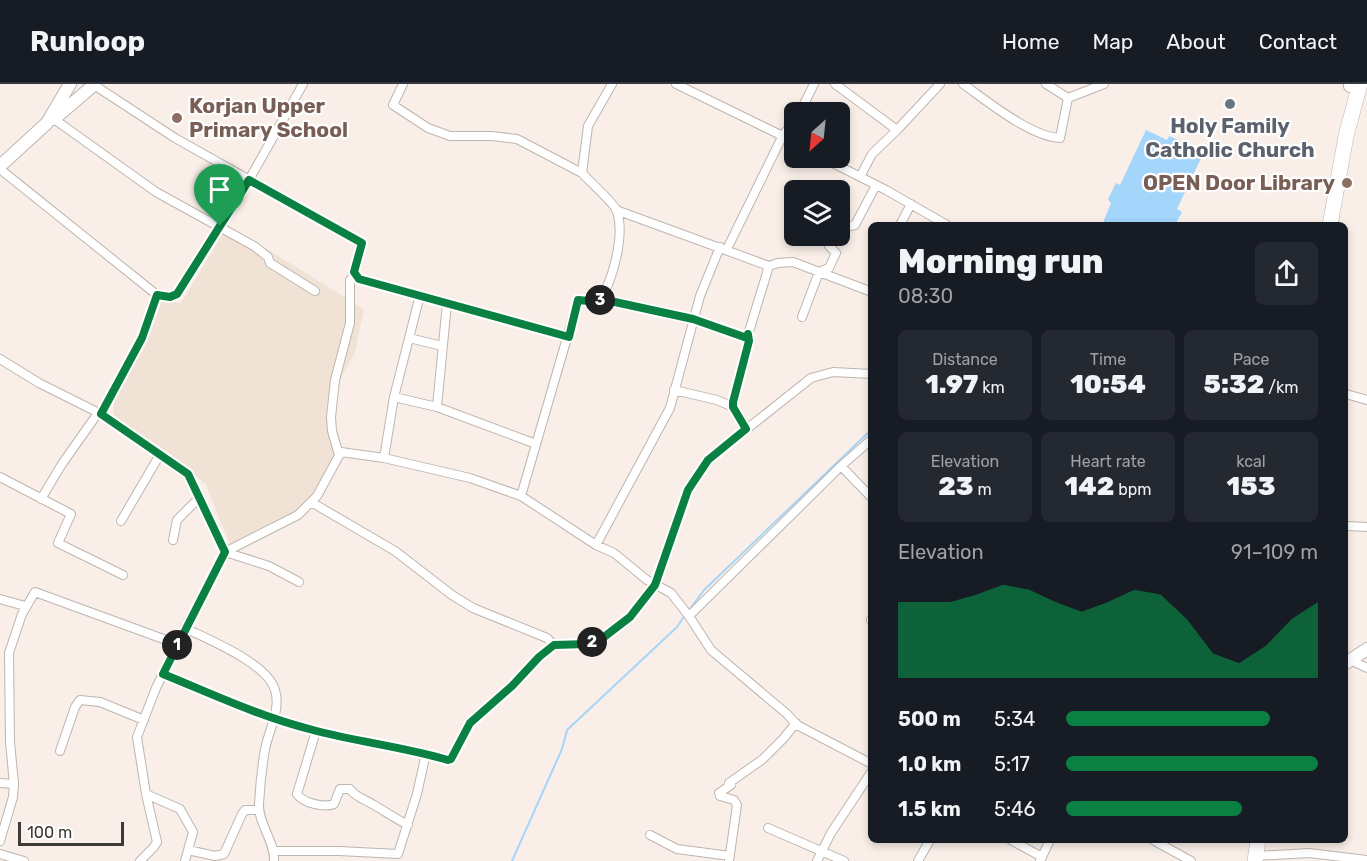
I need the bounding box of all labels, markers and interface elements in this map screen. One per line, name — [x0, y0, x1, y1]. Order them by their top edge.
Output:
text: Runloop — [30, 25, 145, 58]
text: Home — [1002, 29, 1059, 54]
text: Map — [1092, 29, 1133, 54]
text: About — [1166, 29, 1226, 54]
text: Contact — [1259, 29, 1337, 54]
place label: Korjan Upper Primary School — [189, 93, 348, 142]
marker: Holy Family Catholic Church — [1223, 97, 1237, 111]
north arrow — [784, 102, 850, 168]
map controls — [784, 102, 850, 246]
marker: Korjan Upper Primary School — [170, 111, 184, 125]
place label: Holy Family Catholic Church — [1145, 113, 1315, 162]
pin — [194, 164, 245, 226]
place label: OPEN Door Library — [1143, 170, 1335, 195]
icon: arrive — [203, 173, 236, 206]
marker: OPEN Door Library — [1340, 176, 1354, 190]
button: layers — [784, 180, 850, 246]
text: Morning run — [898, 242, 1103, 281]
button: share — [1255, 242, 1318, 305]
text: 08:30 — [898, 284, 953, 308]
pin: 3 — [585, 285, 615, 315]
text: 3 — [595, 290, 605, 309]
text: Distance — [932, 350, 998, 369]
text: Time — [1090, 350, 1126, 369]
text: Pace — [1233, 350, 1269, 369]
text: 1.97 — [925, 369, 978, 400]
text: 10:54 — [1070, 369, 1146, 400]
text: 5:32 — [1204, 369, 1264, 400]
text: km — [978, 378, 1005, 397]
text: /km — [1264, 378, 1298, 397]
text: Elevation — [931, 452, 999, 471]
text: Heart rate — [1070, 452, 1146, 471]
text: kcal — [1236, 452, 1266, 471]
text: 23 — [938, 471, 974, 502]
text: 142 — [1065, 471, 1114, 502]
text: 153 — [1227, 471, 1275, 502]
text: m — [974, 480, 992, 499]
text: bpm — [1114, 480, 1151, 499]
text: Elevation — [898, 540, 984, 564]
text: 91–109 m — [1231, 540, 1318, 564]
pin: 2 — [577, 627, 607, 657]
pin: 1 — [162, 630, 192, 660]
text: 2 — [587, 632, 597, 651]
text: 1 — [173, 635, 181, 654]
text: 500 m — [898, 707, 961, 731]
text: 5:34 — [994, 707, 1035, 731]
text: 1.0 km — [898, 752, 961, 776]
text: 5:17 — [994, 752, 1030, 776]
text: 1.5 km — [898, 797, 961, 821]
text: 5:46 — [994, 797, 1035, 821]
scale bar — [18, 819, 124, 846]
text: 100 m — [27, 823, 72, 842]

